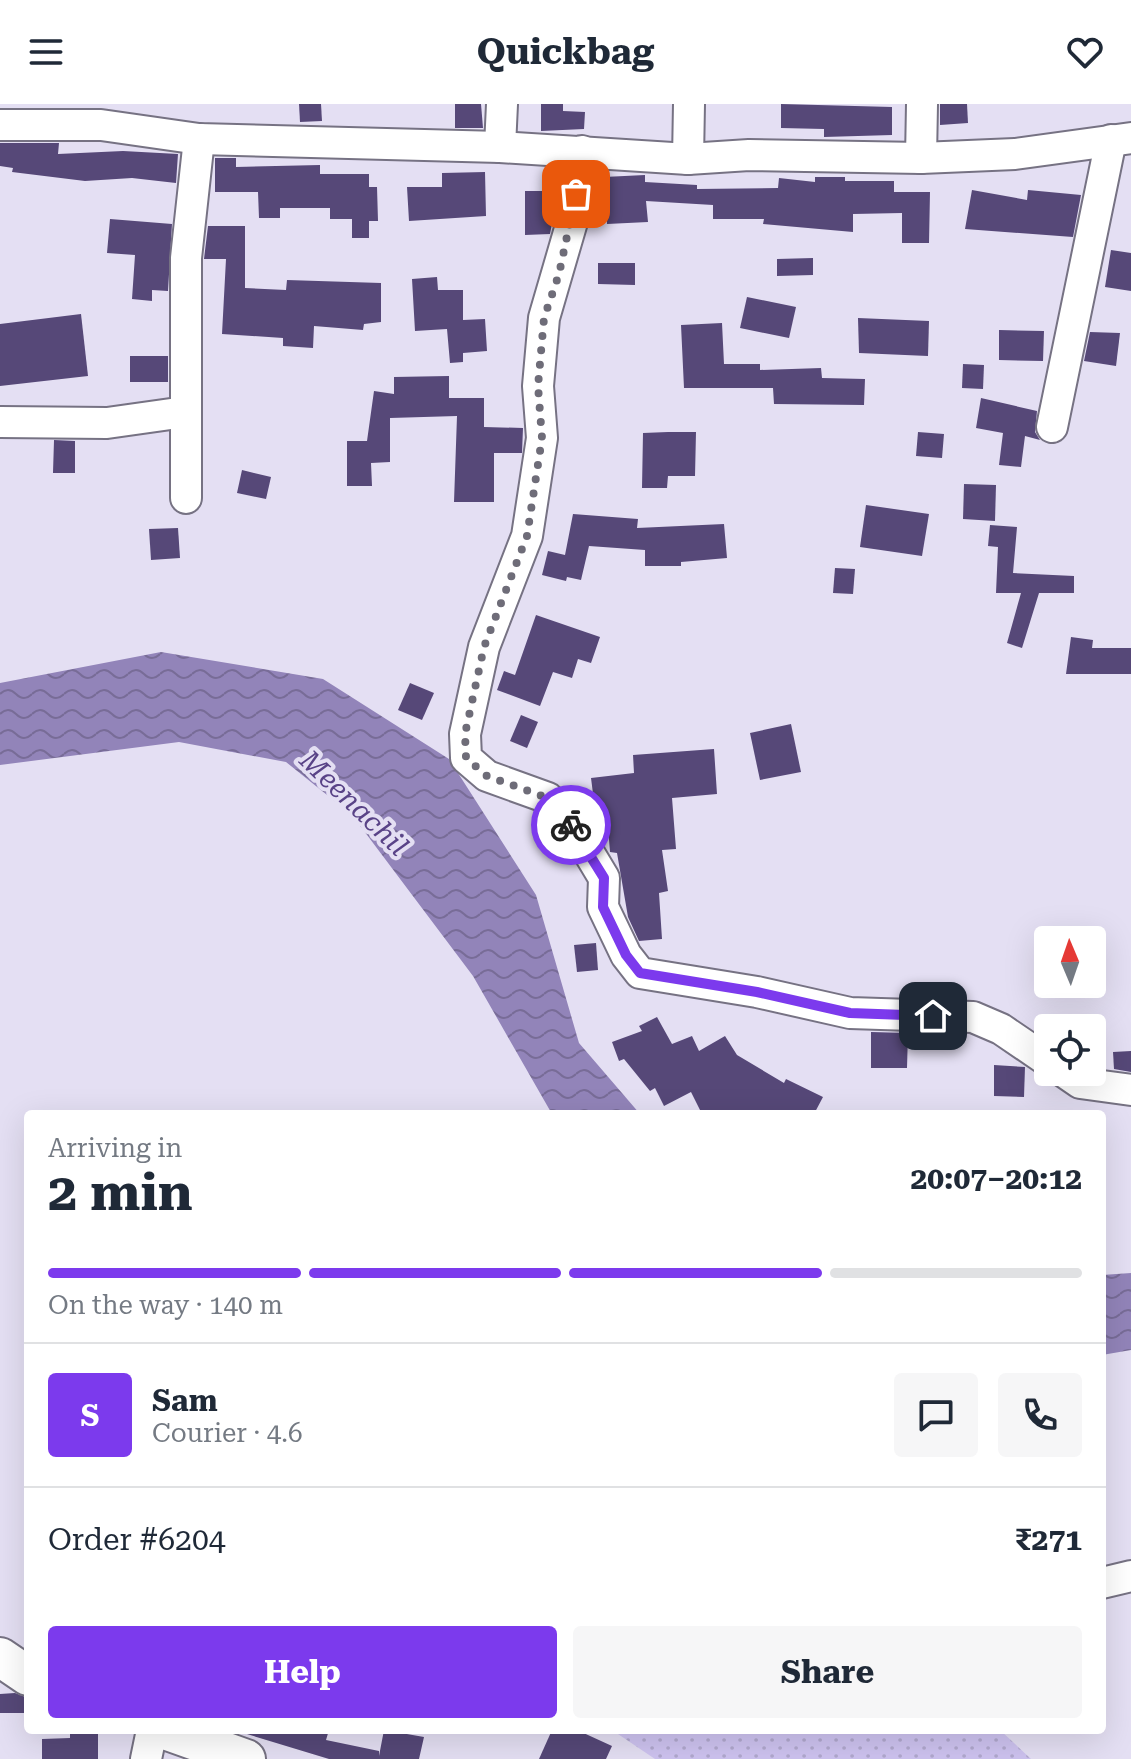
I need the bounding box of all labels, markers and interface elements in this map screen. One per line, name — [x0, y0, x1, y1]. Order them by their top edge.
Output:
icon: menu — [24, 30, 68, 74]
icon: heart — [1063, 30, 1107, 74]
text: Quickbag — [477, 31, 654, 73]
pin — [542, 160, 610, 228]
icon: bag — [554, 172, 598, 216]
water label: Meenachil — [293, 743, 415, 862]
courier — [531, 785, 611, 865]
icon: bike — [549, 803, 593, 847]
north arrow — [1034, 926, 1106, 998]
map controls — [1034, 926, 1106, 1086]
pin — [899, 982, 967, 1050]
icon: home — [911, 994, 955, 1038]
button: locate — [1034, 1014, 1106, 1086]
text: Arriving in — [48, 1133, 182, 1163]
text: 20:07–20:12 — [910, 1161, 1082, 1196]
text: 2 min — [48, 1162, 193, 1223]
text: On the way · 140 m — [48, 1290, 283, 1320]
button: chat — [894, 1373, 978, 1457]
button: phone — [998, 1373, 1082, 1457]
text: Sam — [152, 1383, 218, 1418]
text: S — [81, 1398, 99, 1433]
text: Courier · 4.6 — [152, 1418, 302, 1448]
text: Order #6204 — [48, 1522, 226, 1557]
text: ₹271 — [1015, 1522, 1082, 1557]
button: Help — [48, 1626, 557, 1718]
button: Share — [573, 1626, 1082, 1718]

